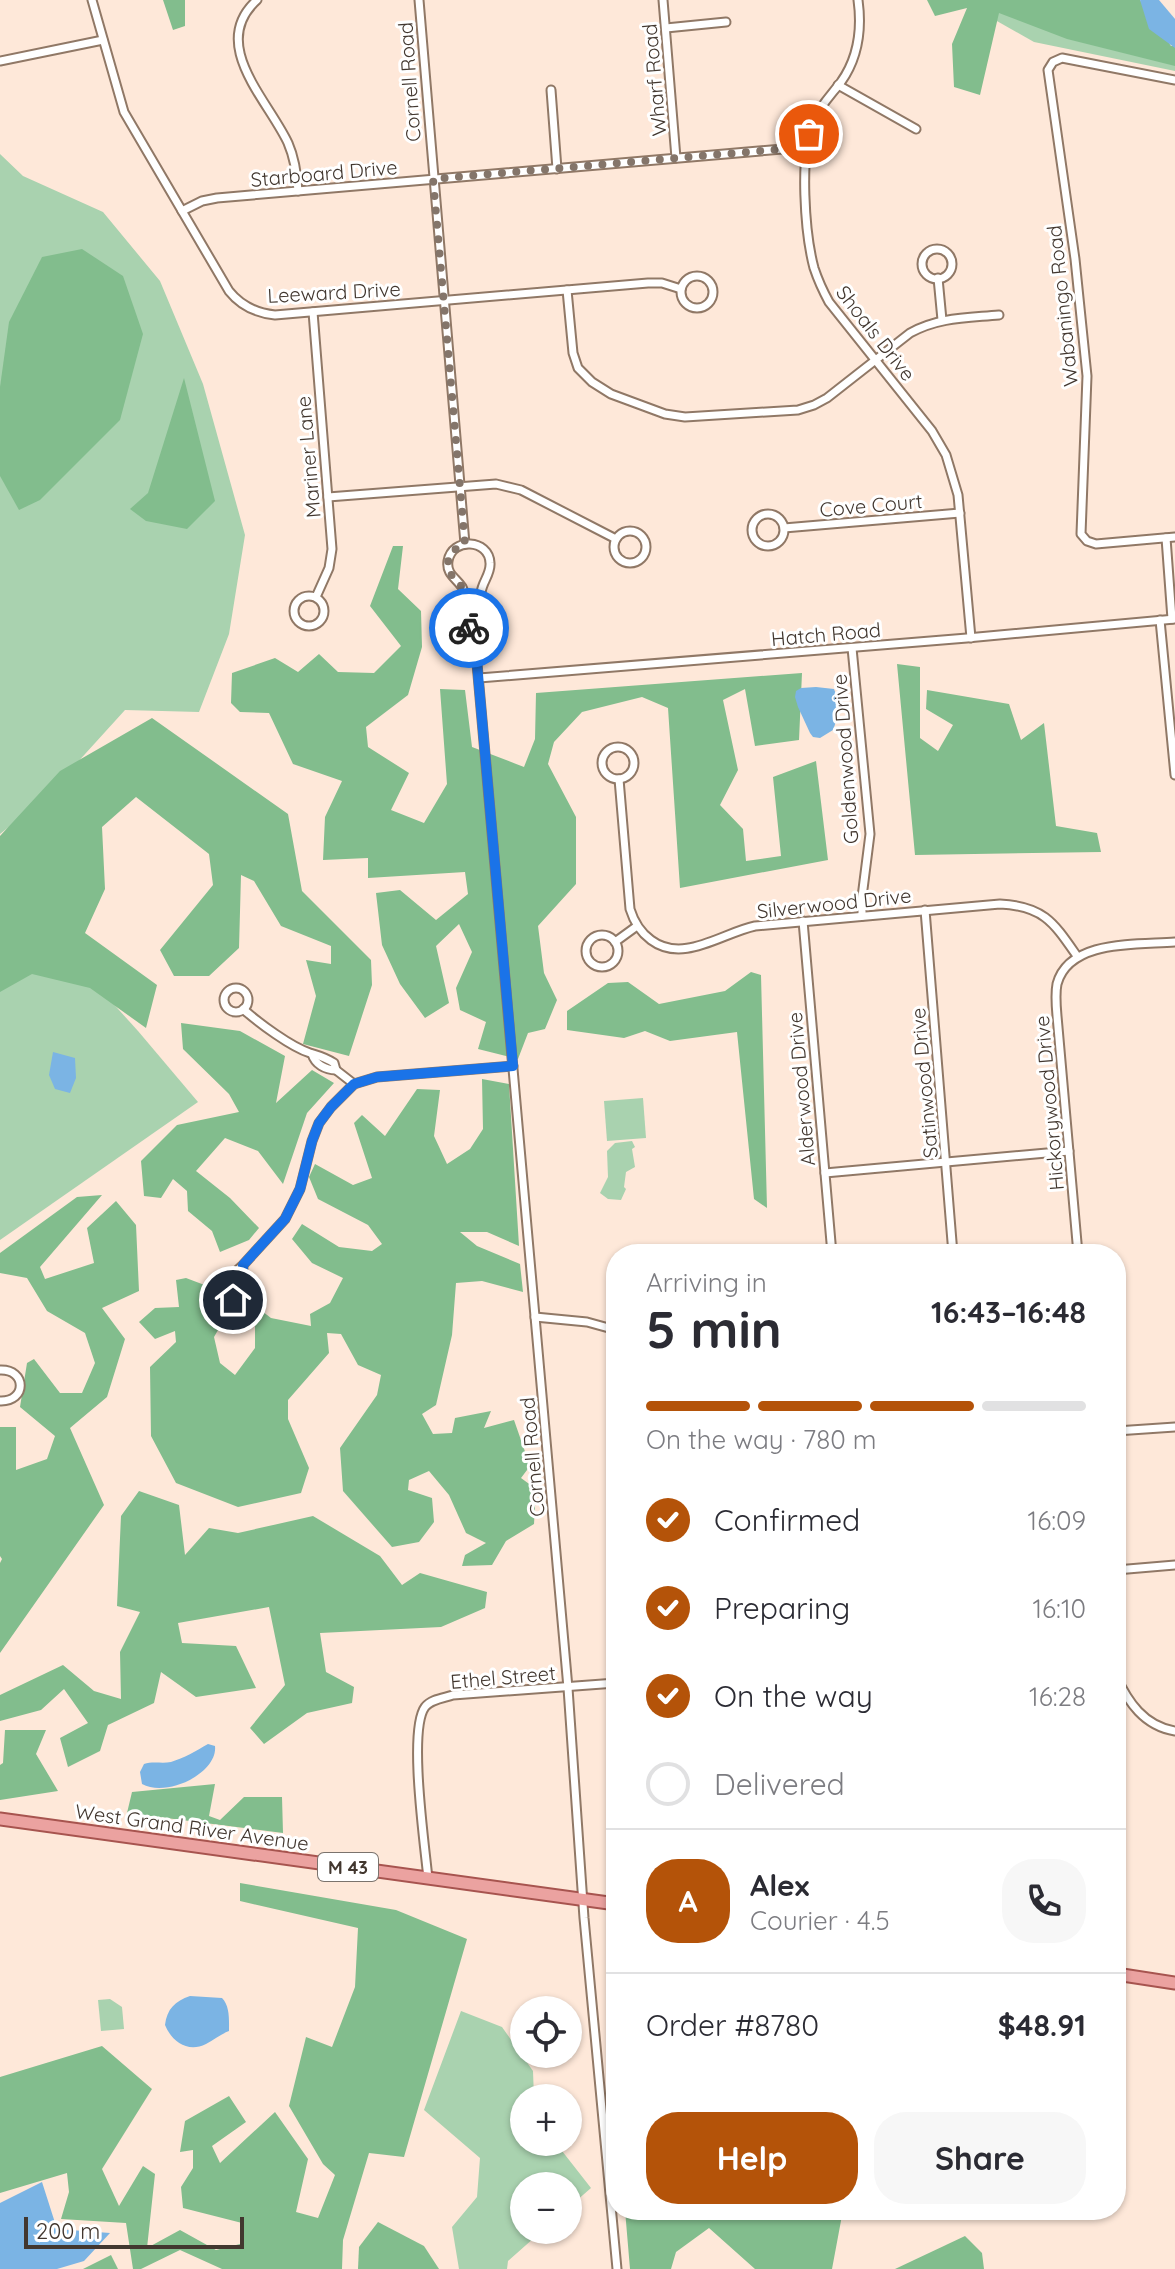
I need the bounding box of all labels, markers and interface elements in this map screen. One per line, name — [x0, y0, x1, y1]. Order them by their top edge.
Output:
street label: Cornell Road — [392, 21, 426, 143]
street label: Wharf Road — [637, 23, 671, 137]
pin — [775, 100, 843, 168]
icon: bag — [787, 112, 831, 156]
street label: Starboard Drive — [250, 154, 398, 192]
street label: Wabaningo Road — [1041, 224, 1083, 388]
street label: Leeward Drive — [267, 276, 401, 308]
street label: Shoals Drive — [831, 280, 921, 386]
street label: Mariner Lane — [290, 395, 326, 519]
street label: Cove Court — [818, 488, 924, 522]
courier — [429, 588, 509, 668]
icon: bike — [447, 606, 491, 650]
street label: Hatch Road — [770, 617, 882, 651]
street label: Goldenwood Drive — [827, 673, 863, 845]
street label: Silverwood Drive — [756, 882, 912, 924]
street label: Satinwood Drive — [905, 1007, 943, 1159]
street label: Alderwood Drive — [782, 1011, 820, 1167]
street label: Hickorywood Drive — [1029, 1015, 1069, 1191]
pin — [199, 1266, 267, 1334]
text: Arriving in — [646, 1266, 767, 1299]
icon: home — [211, 1278, 255, 1322]
text: 16:43–16:48 — [931, 1293, 1086, 1331]
text: 5 min — [646, 1296, 782, 1361]
street label: Cornell Road — [514, 1396, 550, 1518]
text: On the way · 780 m — [646, 1423, 877, 1456]
icon: check — [646, 1498, 690, 1542]
text: Confirmed — [714, 1501, 860, 1539]
text: 16:09 — [1028, 1504, 1086, 1537]
icon: check — [646, 1586, 690, 1630]
text: Preparing — [714, 1589, 850, 1627]
text: 16:10 — [1032, 1592, 1086, 1625]
street label: Ethel Street — [449, 1660, 557, 1694]
icon: check — [646, 1674, 690, 1718]
text: On the way — [714, 1677, 873, 1715]
text: 16:28 — [1029, 1680, 1086, 1713]
text: Delivered — [714, 1765, 845, 1803]
street label: West Grand River Avenue — [74, 1798, 310, 1856]
road number: M 43 — [318, 1853, 378, 1881]
button: phone — [1002, 1859, 1086, 1943]
text: Alex — [750, 1866, 809, 1904]
text: A — [678, 1882, 698, 1920]
text: Courier · 4.5 — [750, 1904, 890, 1937]
map controls — [510, 1996, 582, 2244]
button: locate — [510, 1996, 582, 2068]
text: Order #8780 — [646, 2006, 819, 2044]
text: $48.91 — [998, 2006, 1086, 2044]
button: + — [510, 2084, 582, 2156]
button: Help — [646, 2112, 858, 2204]
button: Share — [874, 2112, 1086, 2204]
button: − — [510, 2172, 582, 2244]
scale bar — [24, 2213, 244, 2249]
text: 200 m — [36, 2217, 100, 2245]

